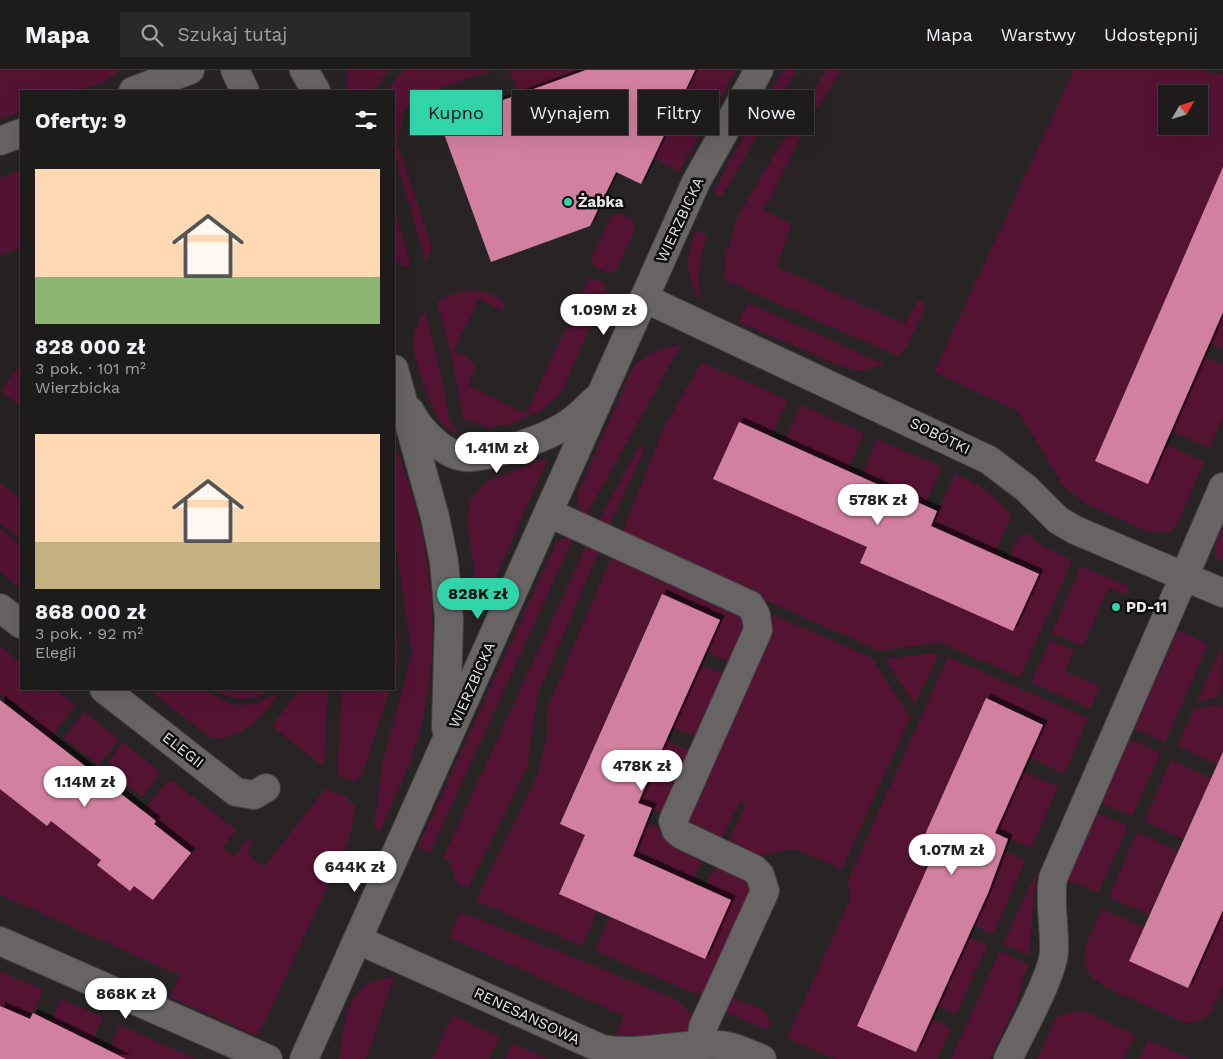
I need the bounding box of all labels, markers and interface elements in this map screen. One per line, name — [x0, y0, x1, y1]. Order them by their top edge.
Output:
search box — [120, 12, 470, 57]
text: Mapa — [25, 21, 90, 49]
icon: search — [138, 21, 166, 49]
text: Szukaj tutaj — [178, 23, 287, 46]
text: Mapa — [926, 24, 973, 45]
text: Warstwy — [1001, 24, 1076, 45]
text: Udostępnij — [1104, 24, 1198, 45]
north arrow — [1158, 85, 1208, 135]
map controls — [1158, 85, 1208, 135]
chip: Kupno — [410, 90, 502, 135]
chip: Wynajem — [512, 90, 628, 135]
chip: Filtry — [638, 90, 719, 135]
chip: Nowe — [729, 90, 814, 135]
icon: filters — [352, 106, 380, 134]
text: Oferty: 9 — [35, 108, 127, 133]
street label: WIERZBICKA — [652, 174, 708, 266]
place label: Żabka — [578, 193, 624, 211]
marker: Żabka — [562, 196, 574, 208]
icon: home — [163, 201, 253, 291]
pin: 1.09M zł — [552, 294, 656, 336]
text: 1.09M zł — [571, 300, 637, 319]
text: 828 000 zł — [35, 334, 146, 359]
text: 3 pok. · 101 m² — [35, 359, 146, 378]
text: Wierzbicka — [35, 378, 120, 397]
street label: SOBÓTKI — [907, 413, 974, 458]
pin: 1.41M zł — [445, 432, 549, 474]
text: 1.41M zł — [466, 438, 528, 457]
icon: home — [163, 466, 253, 556]
pin: 578K zł — [832, 484, 924, 526]
text: 578K zł — [849, 490, 907, 509]
pin: 828K zł — [432, 578, 524, 620]
text: 828K zł — [448, 584, 508, 603]
place label: PD-11 — [1126, 598, 1167, 616]
text: 868 000 zł — [35, 599, 146, 624]
marker: PD-11 — [1110, 601, 1122, 613]
text: 3 pok. · 92 m² — [35, 624, 143, 643]
street label: WIERZBICKA — [445, 639, 499, 731]
text: Elegii — [35, 643, 76, 662]
street label: ELEGII — [159, 728, 207, 772]
pin: 478K zł — [596, 750, 688, 792]
text: 478K zł — [612, 756, 672, 775]
pin: 1.14M zł — [33, 766, 137, 808]
text: 1.14M zł — [55, 772, 115, 791]
pin: 1.07M zł — [900, 834, 1004, 876]
text: 1.07M zł — [920, 840, 984, 859]
pin: 644K zł — [309, 850, 401, 893]
text: 644K zł — [325, 857, 385, 876]
pin: 868K zł — [80, 978, 172, 1020]
text: 868K zł — [96, 984, 156, 1003]
street label: RENESANSOWA — [471, 984, 583, 1048]

